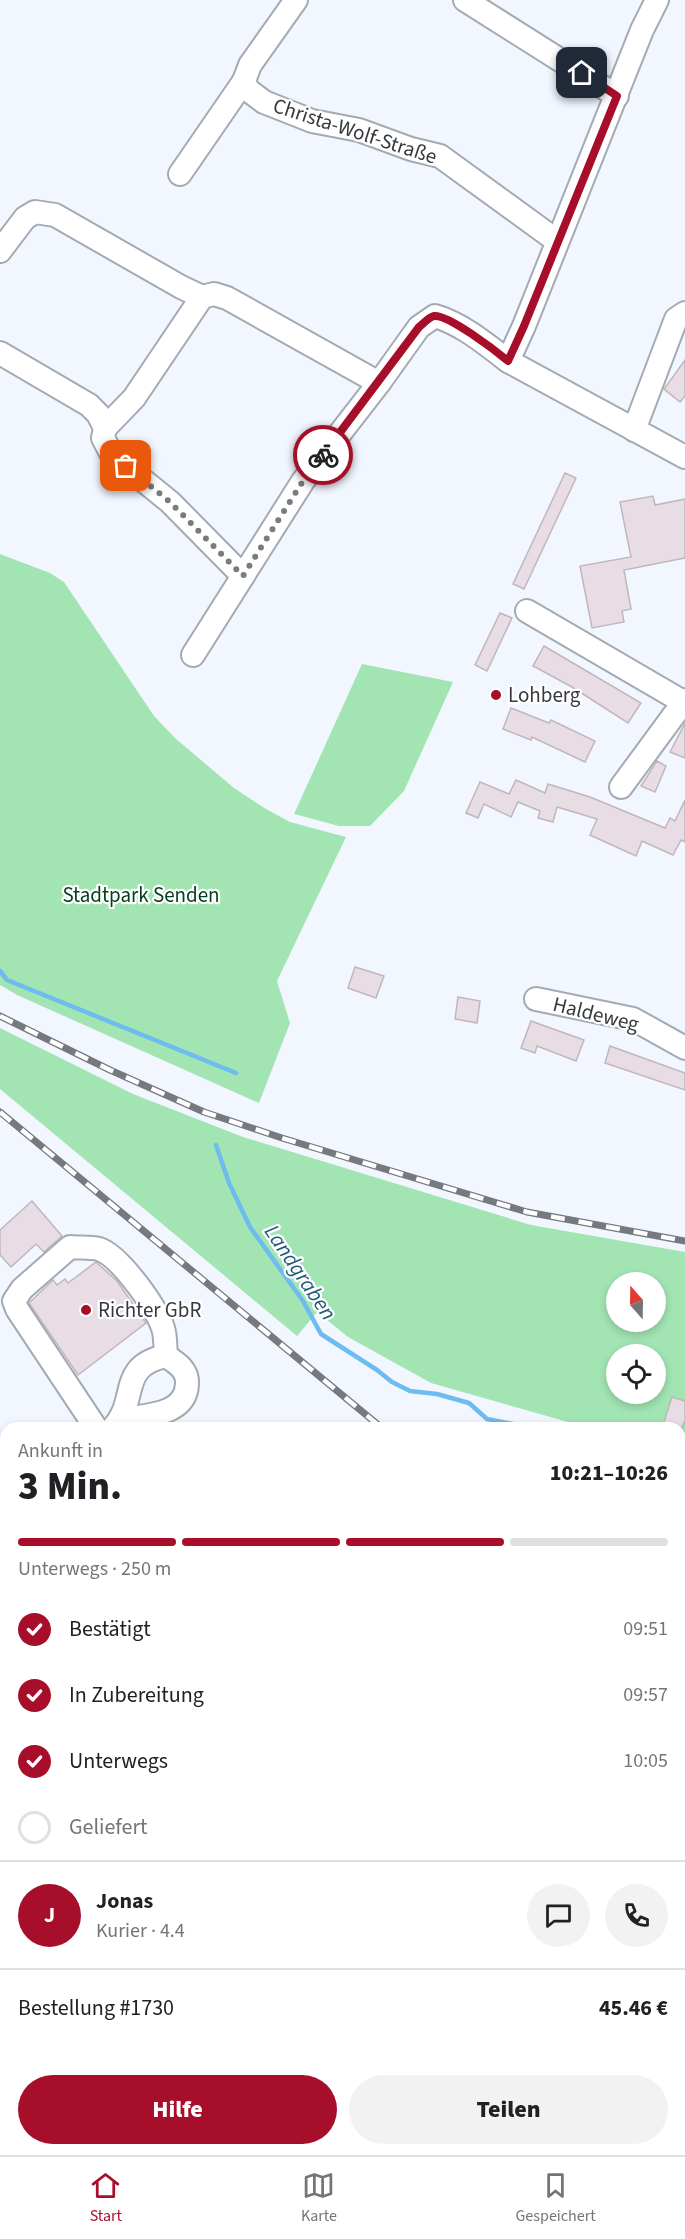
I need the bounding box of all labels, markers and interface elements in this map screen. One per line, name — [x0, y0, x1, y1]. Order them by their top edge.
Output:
pin — [556, 47, 607, 98]
icon: home — [565, 56, 598, 89]
street label: Christa-Wolf-Straße — [269, 90, 441, 172]
courier — [293, 425, 353, 485]
icon: bike — [307, 439, 340, 472]
pin — [100, 440, 151, 491]
icon: bag — [109, 449, 142, 482]
place label: Lohberg — [508, 680, 581, 710]
marker: Lohberg — [489, 688, 503, 702]
park label: Stadtpark Senden — [62, 880, 220, 910]
street label: Haldeweg — [550, 989, 643, 1039]
water label: Landgraben — [256, 1218, 344, 1327]
north arrow — [606, 1272, 666, 1332]
map controls — [606, 1272, 666, 1404]
place label: Richter GbR — [98, 1295, 201, 1325]
marker: Richter GbR — [79, 1303, 93, 1317]
button: locate — [606, 1344, 666, 1404]
text: Ankunft in — [18, 1437, 103, 1465]
text: 10:21–10:26 — [550, 1457, 668, 1489]
text: 3 Min. — [18, 1459, 122, 1515]
text: Unterwegs · 250 m — [18, 1555, 171, 1583]
icon: check — [18, 1613, 51, 1646]
text: Bestätigt — [69, 1613, 151, 1645]
text: 09:51 — [623, 1615, 668, 1643]
icon: check — [18, 1679, 51, 1712]
text: In Zubereitung — [69, 1679, 204, 1711]
text: 09:57 — [623, 1681, 668, 1709]
icon: check — [18, 1745, 51, 1778]
text: Unterwegs — [69, 1745, 168, 1777]
text: 10:05 — [623, 1747, 668, 1775]
text: Geliefert — [69, 1811, 148, 1843]
button: chat — [527, 1884, 590, 1947]
button: phone — [605, 1884, 668, 1947]
text: Jonas — [96, 1885, 153, 1917]
text: J — [44, 1899, 55, 1931]
text: Kurier · 4.4 — [96, 1917, 185, 1945]
text: Bestellung #1730 — [18, 1992, 174, 2024]
text: 45.46 € — [599, 1992, 668, 2024]
button: Hilfe — [18, 2075, 337, 2144]
button: Teilen — [349, 2075, 668, 2144]
tab: Start — [89, 2169, 122, 2227]
tab: Karte — [301, 2169, 337, 2227]
tab: Gespeichert — [516, 2169, 596, 2227]

